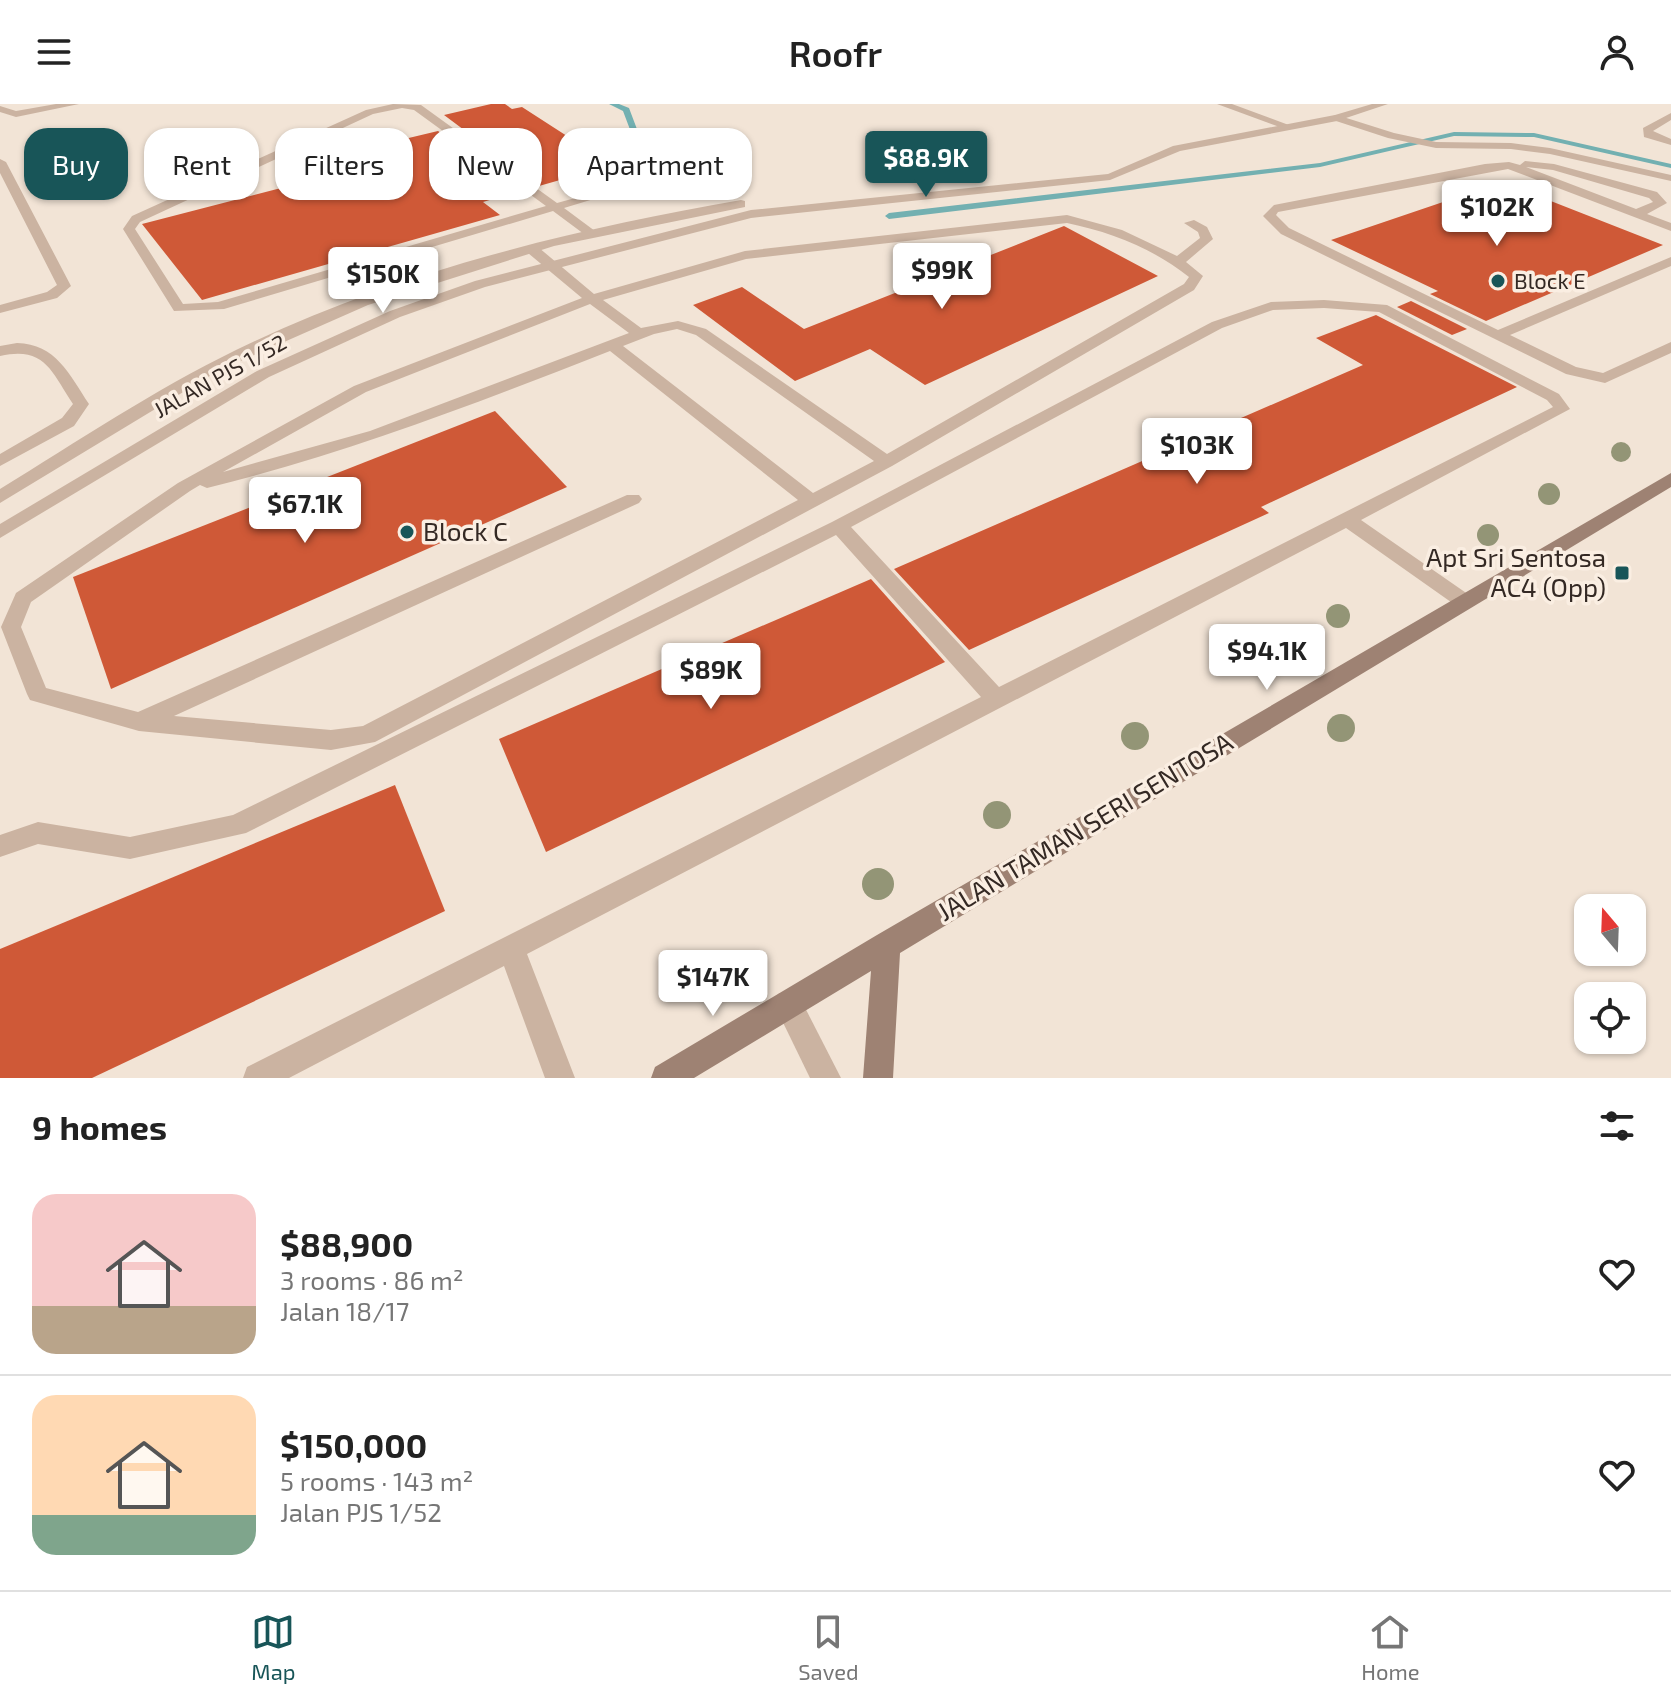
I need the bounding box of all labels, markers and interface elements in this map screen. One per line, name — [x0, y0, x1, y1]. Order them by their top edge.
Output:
icon: menu — [32, 30, 76, 74]
icon: person — [1595, 30, 1639, 74]
text: Roofr — [789, 31, 882, 74]
chip: Buy — [24, 128, 128, 200]
chip: Rent — [144, 128, 259, 200]
chip: Filters — [275, 128, 413, 200]
chip: New — [429, 128, 542, 200]
chip: Apartment — [558, 128, 752, 200]
pin: $88.9K — [861, 131, 991, 199]
text: $88.9K — [883, 141, 969, 172]
pin: $102K — [1441, 180, 1553, 248]
text: $102K — [1460, 190, 1534, 221]
pin: $99K — [895, 243, 989, 311]
pin: $150K — [327, 247, 439, 315]
text: $99K — [911, 253, 973, 284]
text: $150K — [346, 257, 420, 288]
place label: Block E — [1514, 267, 1586, 293]
marker: Block E — [1489, 272, 1507, 290]
street label: JALAN PJS 1/52 — [149, 328, 290, 422]
pin: $103K — [1141, 418, 1253, 486]
text: $103K — [1160, 428, 1234, 459]
pin: $67.1K — [240, 477, 370, 545]
text: $67.1K — [267, 487, 343, 518]
place label: Block C — [423, 515, 508, 546]
marker: Block C — [398, 523, 416, 541]
place label: Apt Sri Sentosa AC4 (Opp) — [1426, 541, 1606, 602]
marker: Apt Sri Sentosa AC4 (Opp) — [1613, 564, 1631, 582]
pin: $94.1K — [1202, 624, 1332, 692]
text: $94.1K — [1227, 634, 1307, 665]
pin: $89K — [664, 643, 758, 711]
text: $89K — [679, 653, 743, 684]
street label: JALAN TAMAN SERI SENTOSA — [931, 725, 1238, 926]
north arrow — [1574, 894, 1646, 966]
map controls — [1574, 894, 1646, 1054]
pin: $147K — [657, 950, 769, 1018]
text: $147K — [676, 960, 750, 991]
button: locate — [1574, 982, 1646, 1054]
icon: filters — [1595, 1104, 1639, 1148]
text: 9 homes — [32, 1106, 167, 1147]
text: $88,900 — [280, 1223, 413, 1264]
icon: home — [96, 1226, 192, 1322]
icon: heart — [1595, 1252, 1639, 1296]
text: 3 rooms · 86 m² — [280, 1264, 464, 1295]
text: Jalan 18/17 — [280, 1295, 409, 1326]
text: $150,000 — [280, 1424, 427, 1465]
icon: home — [96, 1427, 192, 1523]
icon: heart — [1595, 1453, 1639, 1497]
text: 5 rooms · 143 m² — [280, 1465, 473, 1496]
text: Jalan PJS 1/52 — [280, 1496, 442, 1527]
tab: Map — [251, 1610, 296, 1684]
tab: Saved — [798, 1610, 859, 1684]
tab: Home — [1361, 1610, 1420, 1684]

